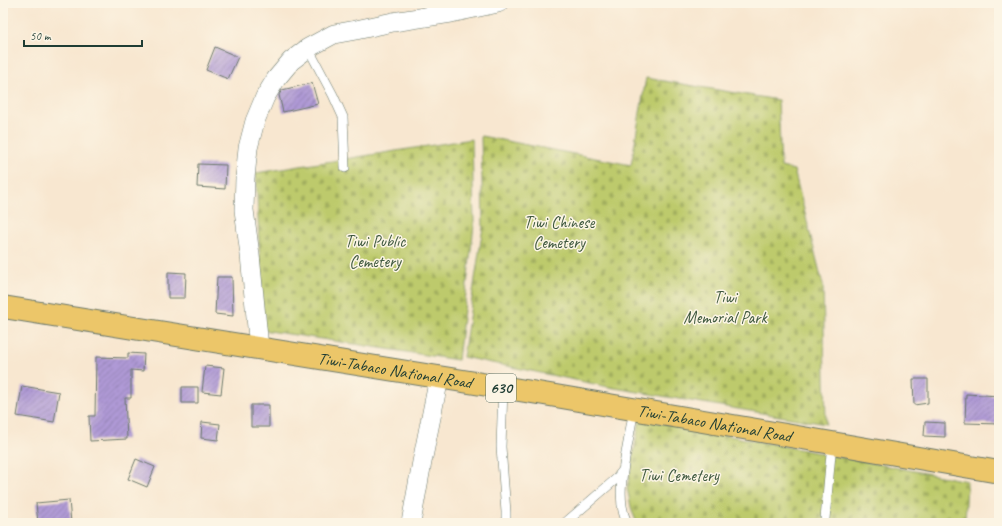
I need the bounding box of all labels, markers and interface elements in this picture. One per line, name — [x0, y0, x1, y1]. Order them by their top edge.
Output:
scale bar — [24, 22, 142, 48]
text: 50 m — [30, 28, 52, 44]
park label: Tiwi Chinese Cemetery — [524, 212, 596, 253]
park label: Tiwi Public Cemetery — [345, 231, 406, 272]
park label: Tiwi Memorial Park — [683, 287, 768, 328]
street label: Tiwi-Tabaco National Road — [316, 347, 476, 393]
road number: 630 — [486, 374, 516, 402]
street label: Tiwi-Tabaco National Road — [636, 400, 795, 447]
park label: Tiwi Cemetery — [639, 465, 720, 486]

